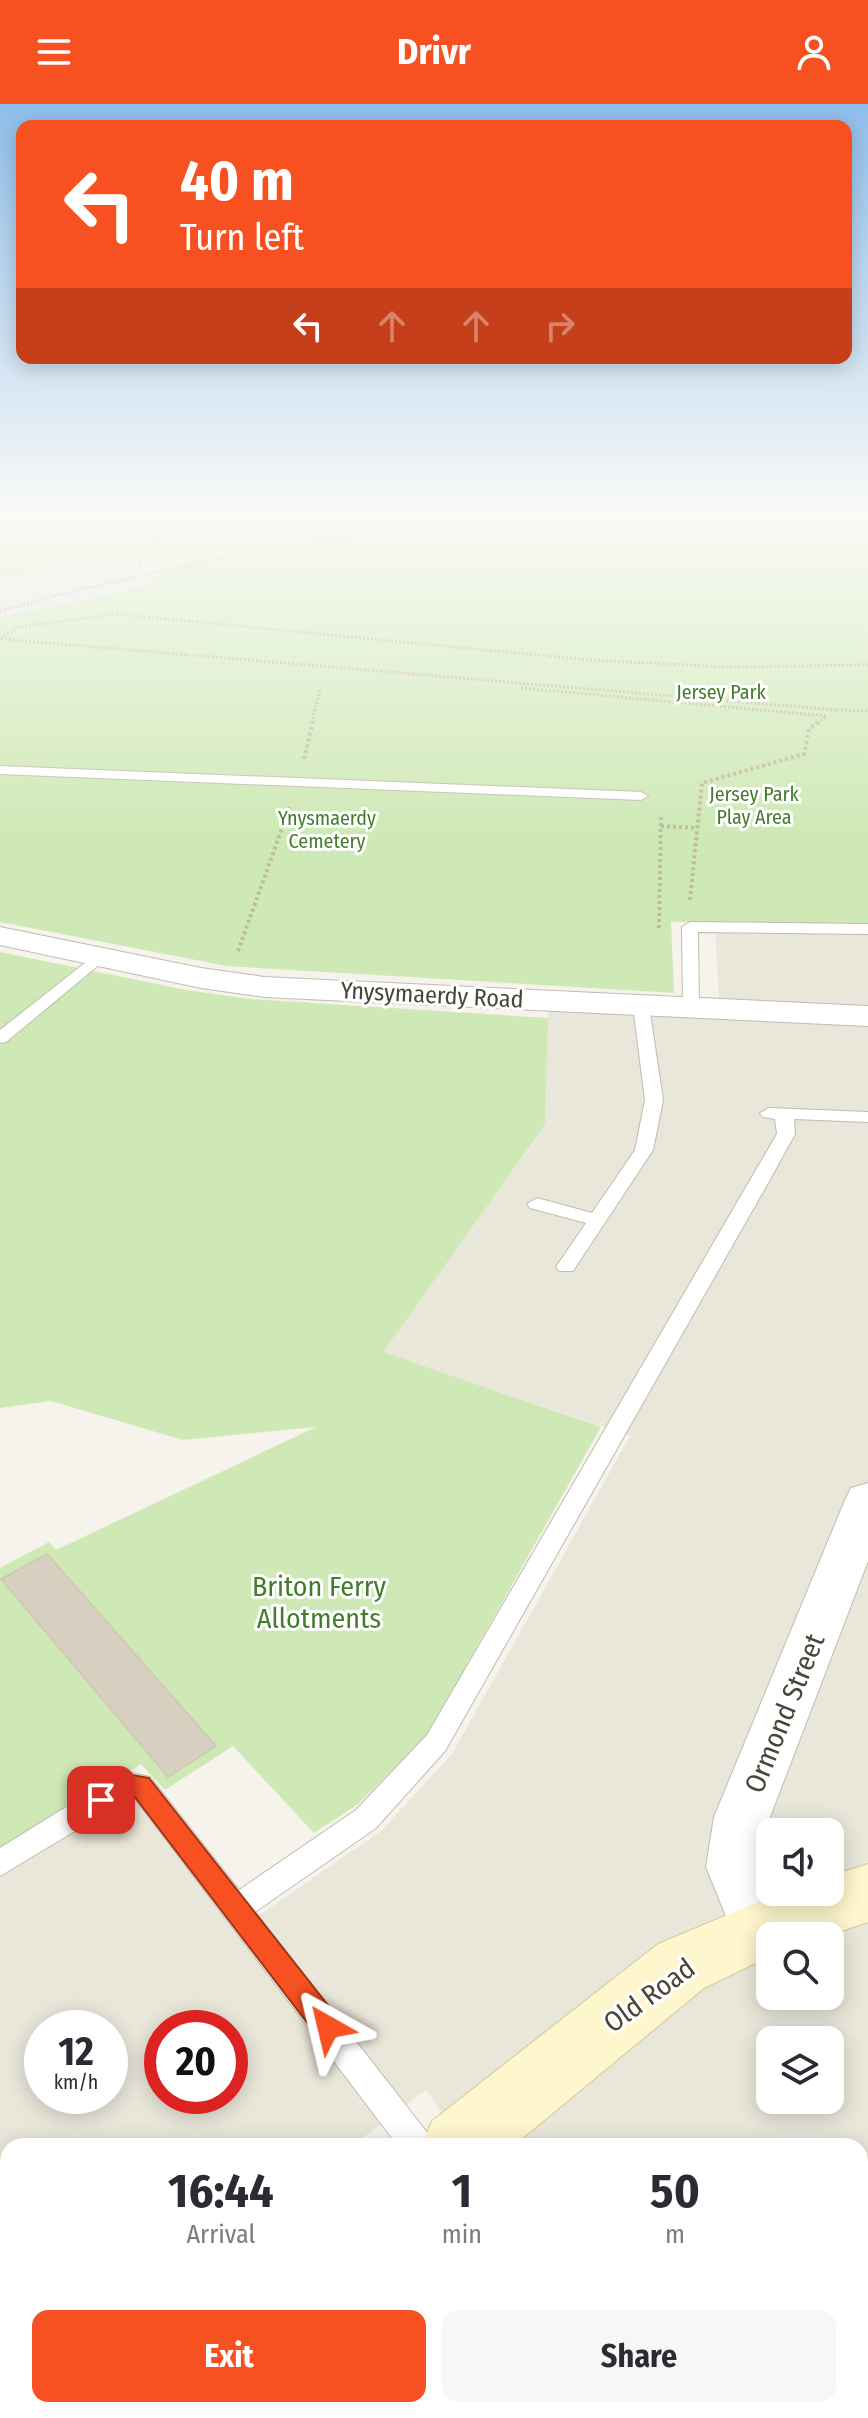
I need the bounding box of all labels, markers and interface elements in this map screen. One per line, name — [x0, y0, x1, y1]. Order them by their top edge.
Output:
icon: menu — [32, 30, 76, 74]
text: Drivr — [397, 30, 471, 74]
icon: person — [792, 30, 836, 74]
text: 40 m — [180, 148, 294, 215]
icon: left — [48, 152, 152, 256]
text: Turn left — [180, 216, 304, 260]
icon: left — [286, 304, 330, 348]
icon: ahead — [370, 304, 414, 348]
icon: ahead — [454, 304, 498, 348]
icon: right — [538, 304, 582, 348]
park label: Jersey Park — [676, 680, 766, 704]
park label: Jersey Park Play Area — [709, 782, 799, 829]
park label: Ynysmaerdy Cemetery — [278, 806, 376, 853]
street label: Ynysymaerdy Road — [340, 976, 524, 1014]
park label: Briton Ferry Allotments — [252, 1570, 387, 1635]
street label: Ormond Street — [738, 1628, 832, 1798]
pin — [67, 1766, 135, 1834]
icon: arrive — [79, 1778, 123, 1822]
map controls — [756, 1818, 844, 2114]
button: sound — [756, 1818, 844, 1906]
button: search — [756, 1922, 844, 2010]
street label: Old Road — [597, 1951, 701, 2039]
position arrow — [286, 1985, 370, 2069]
speed limit sign: 20 — [144, 2010, 248, 2114]
button: layers — [756, 2026, 844, 2114]
text: 12 — [58, 2028, 94, 2076]
text: km/h — [54, 2070, 98, 2094]
text: 16:44 — [168, 2162, 274, 2220]
text: 1 — [452, 2162, 472, 2220]
text: 50 — [650, 2162, 700, 2220]
text: Arrival — [186, 2219, 255, 2250]
text: min — [442, 2219, 482, 2250]
text: m — [665, 2219, 685, 2250]
button: Exit — [32, 2310, 426, 2402]
button: Share — [442, 2310, 836, 2402]

